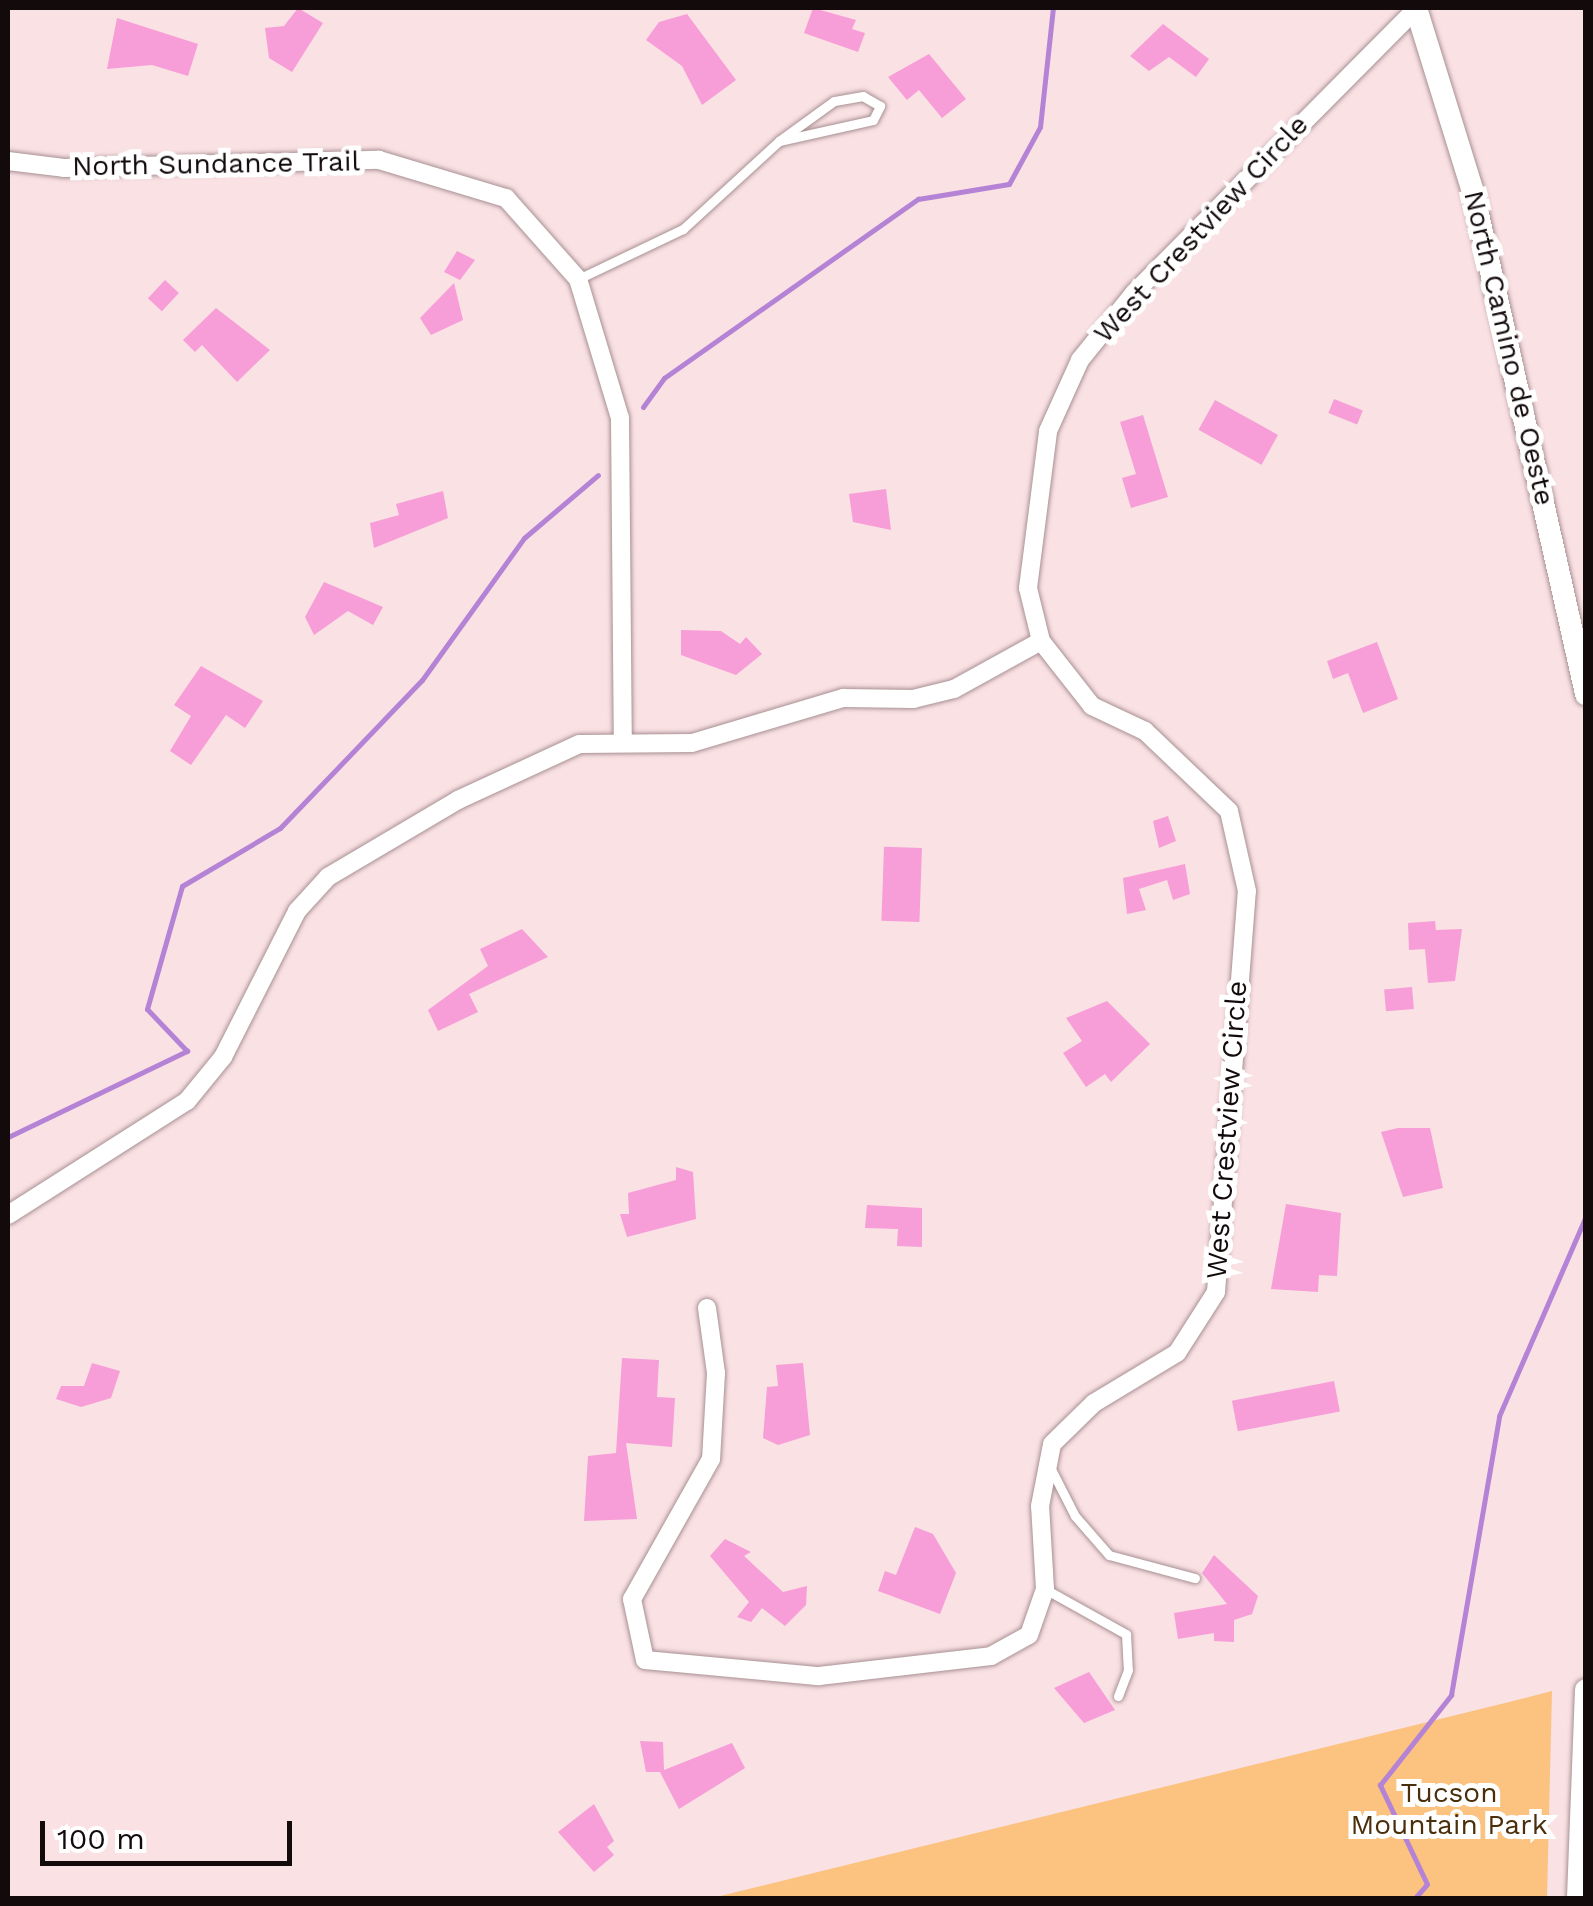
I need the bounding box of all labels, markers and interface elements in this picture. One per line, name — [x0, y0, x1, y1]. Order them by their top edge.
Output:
street label: West Crestview Circle — [1086, 108, 1316, 350]
street label: North Sundance Trail — [71, 145, 361, 183]
street label: North Camino de Oeste — [1456, 187, 1562, 509]
street label: West Crestview Circle — [1200, 979, 1254, 1281]
park label: Tucson Mountain Park — [1350, 1776, 1548, 1842]
scale bar — [45, 1801, 298, 1863]
text: 100 m — [57, 1821, 145, 1856]

